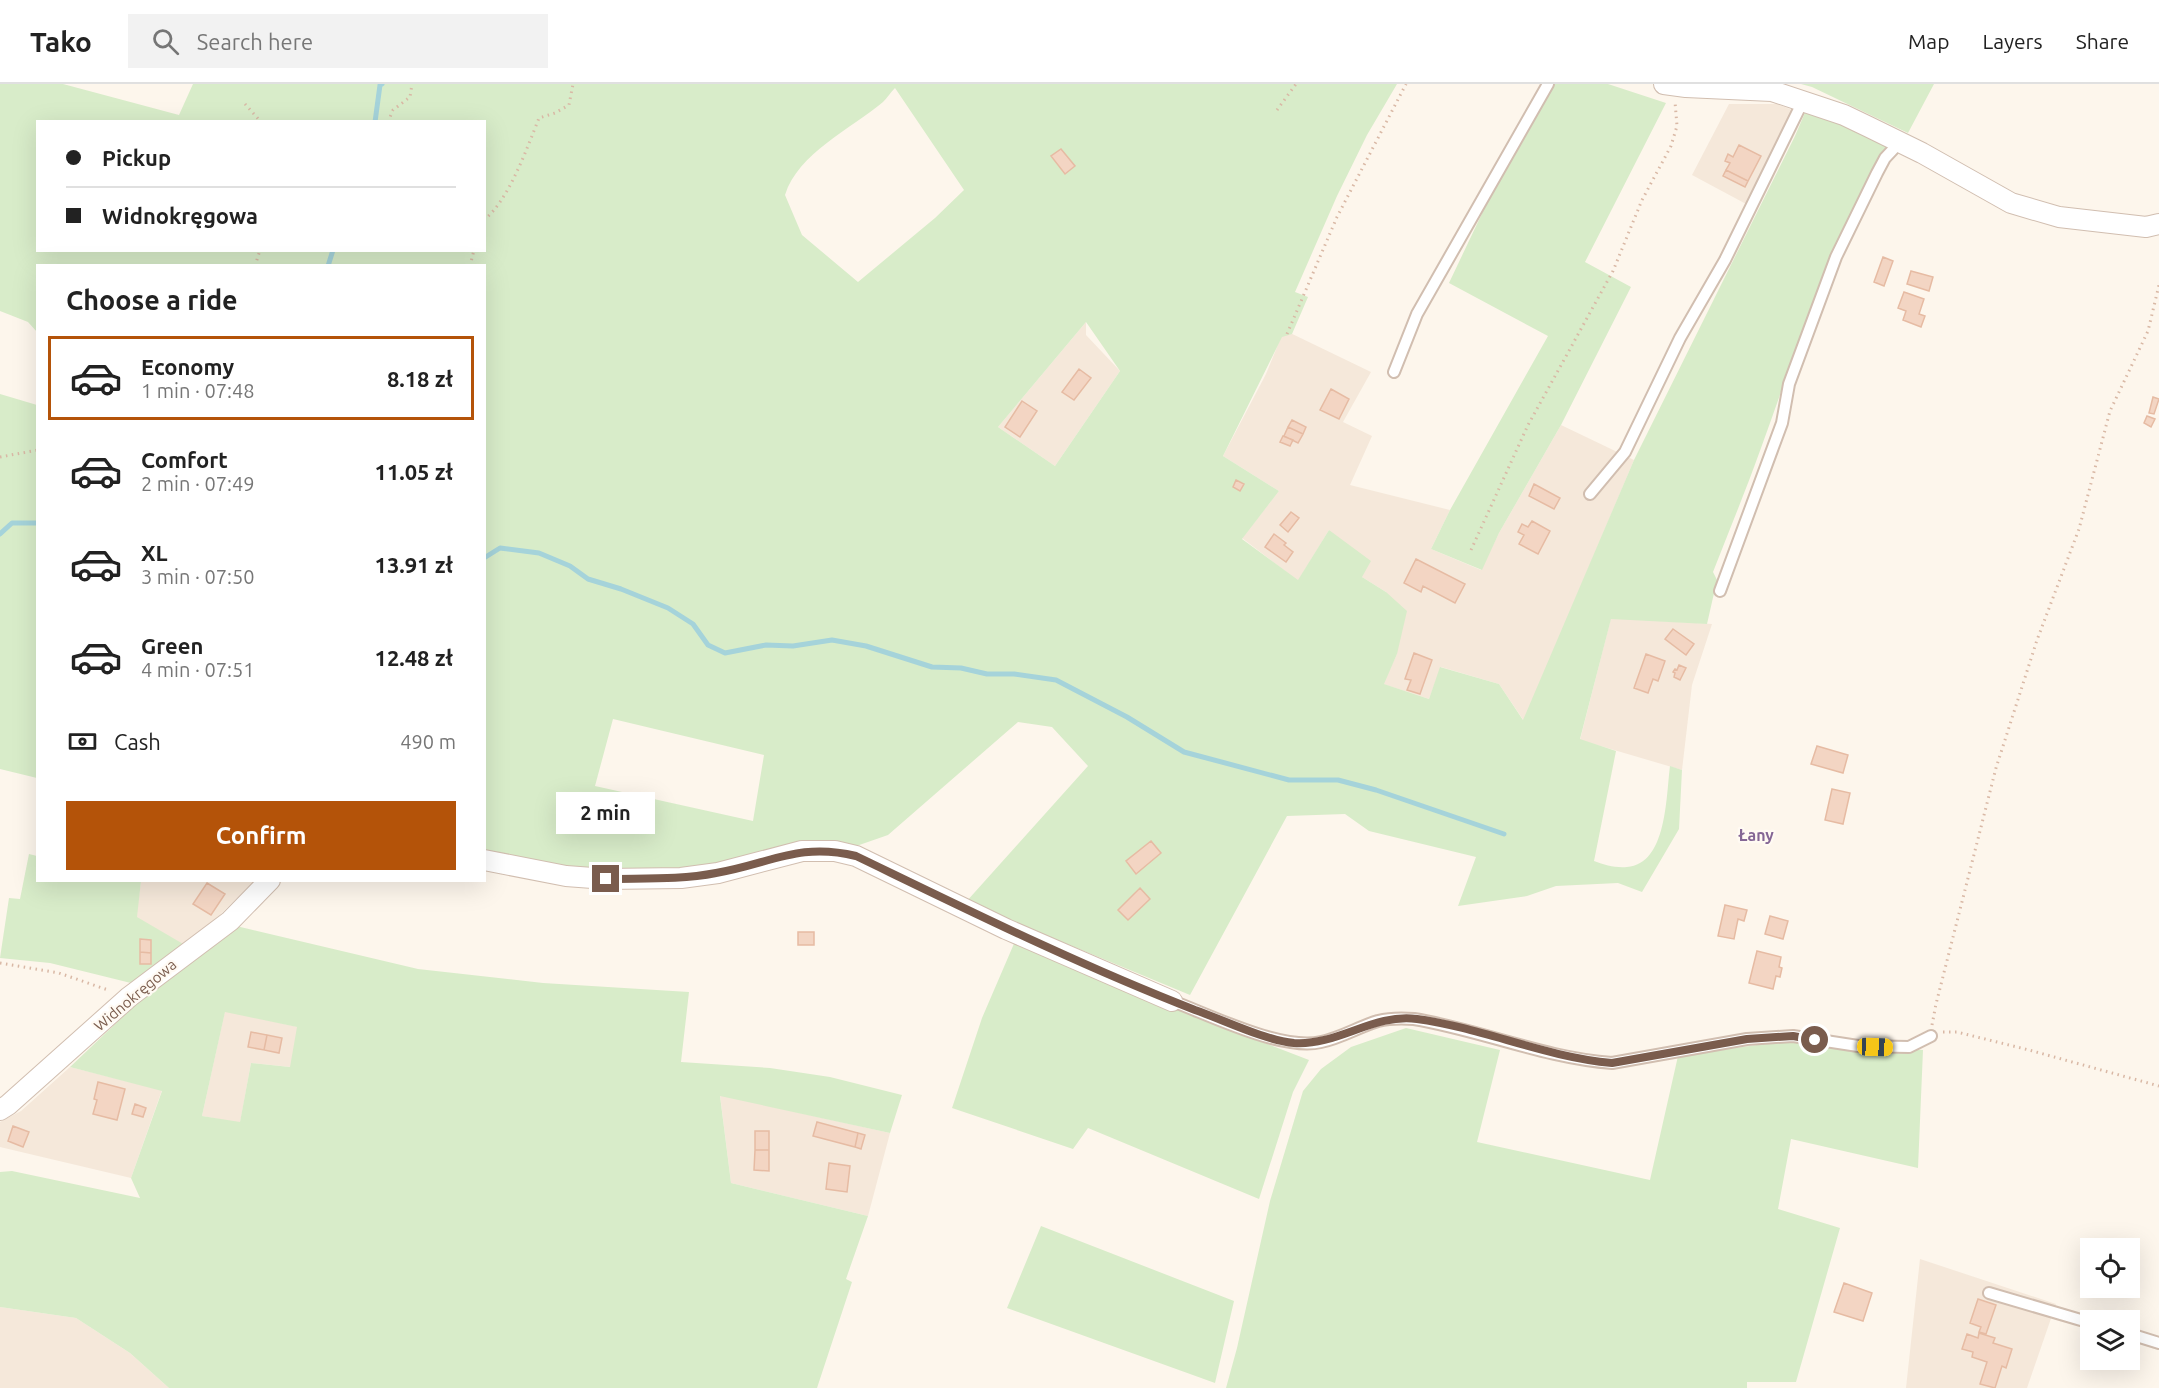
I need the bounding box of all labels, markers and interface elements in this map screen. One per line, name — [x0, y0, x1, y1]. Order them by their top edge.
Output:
search box — [128, 14, 548, 68]
icon: search — [149, 25, 182, 58]
text: Tako — [30, 26, 92, 57]
text: Search here — [197, 29, 313, 54]
text: Map — [1908, 29, 1949, 53]
text: Layers — [1982, 29, 2043, 53]
text: Share — [2076, 29, 2129, 53]
text: Pickup — [102, 145, 171, 170]
text: Widnokręgowa — [102, 203, 258, 228]
text: Choose a ride — [66, 285, 238, 315]
icon: car — [69, 351, 123, 405]
text: Economy — [141, 354, 234, 379]
text: 8.18 zł — [387, 366, 453, 391]
text: 1 min · 07:48 — [141, 379, 255, 402]
icon: car — [69, 444, 123, 498]
text: Comfort — [141, 447, 228, 472]
text: 11.05 zł — [374, 459, 453, 484]
text: 2 min · 07:49 — [141, 472, 255, 495]
icon: car — [69, 537, 123, 591]
text: XL — [141, 540, 168, 565]
text: 13.91 zł — [374, 552, 453, 577]
text: 3 min · 07:50 — [141, 565, 255, 588]
icon: car — [69, 630, 123, 684]
text: Green — [141, 633, 203, 658]
text: 12.48 zł — [374, 645, 453, 670]
text: 4 min · 07:51 — [141, 658, 255, 681]
icon: cash — [66, 725, 99, 758]
text: Cash — [114, 729, 161, 754]
text: 490 m — [400, 730, 456, 753]
callout: 2 min — [556, 792, 656, 834]
button: Confirm — [66, 801, 456, 870]
text: 2 min — [580, 801, 631, 824]
district label: Łany — [1738, 826, 1774, 844]
route end — [592, 865, 619, 892]
street label: Widnokręgowa — [90, 956, 180, 1034]
route start — [1801, 1026, 1828, 1053]
car — [1857, 1037, 1893, 1057]
map controls — [2080, 1238, 2140, 1370]
button: locate — [2080, 1238, 2140, 1298]
button: layers — [2080, 1310, 2140, 1370]

